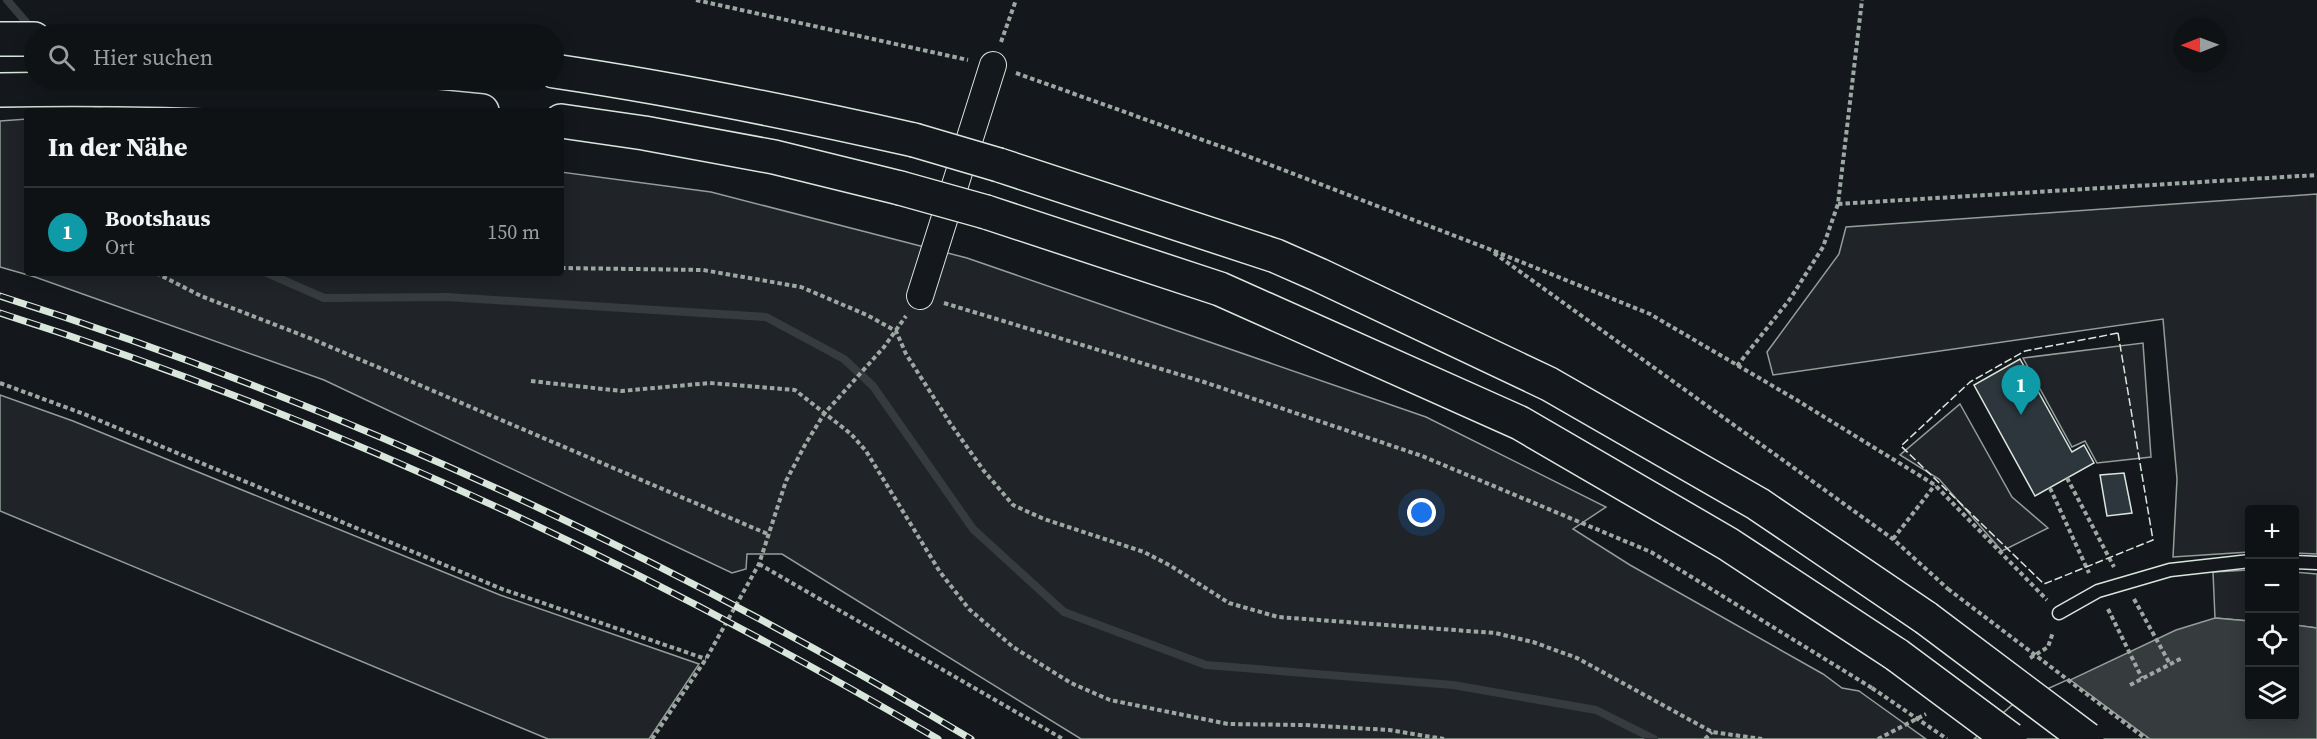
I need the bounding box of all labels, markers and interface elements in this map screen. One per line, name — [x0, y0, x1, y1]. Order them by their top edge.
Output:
north arrow — [2173, 18, 2227, 72]
search box — [24, 24, 564, 90]
icon: search — [45, 41, 78, 74]
text: Hier suchen — [93, 42, 213, 72]
text: In der Nähe — [48, 129, 188, 165]
text: Bootshaus — [105, 203, 210, 233]
text: 1 — [62, 218, 73, 246]
text: 150 m — [487, 218, 540, 246]
text: Ort — [105, 233, 134, 261]
pin: 1 — [2002, 366, 2040, 415]
your location — [1407, 498, 1436, 527]
map controls — [2245, 505, 2299, 721]
button: + — [2245, 505, 2299, 559]
button: − — [2245, 559, 2299, 613]
button: locate — [2245, 613, 2299, 667]
button: layers — [2245, 667, 2299, 721]

